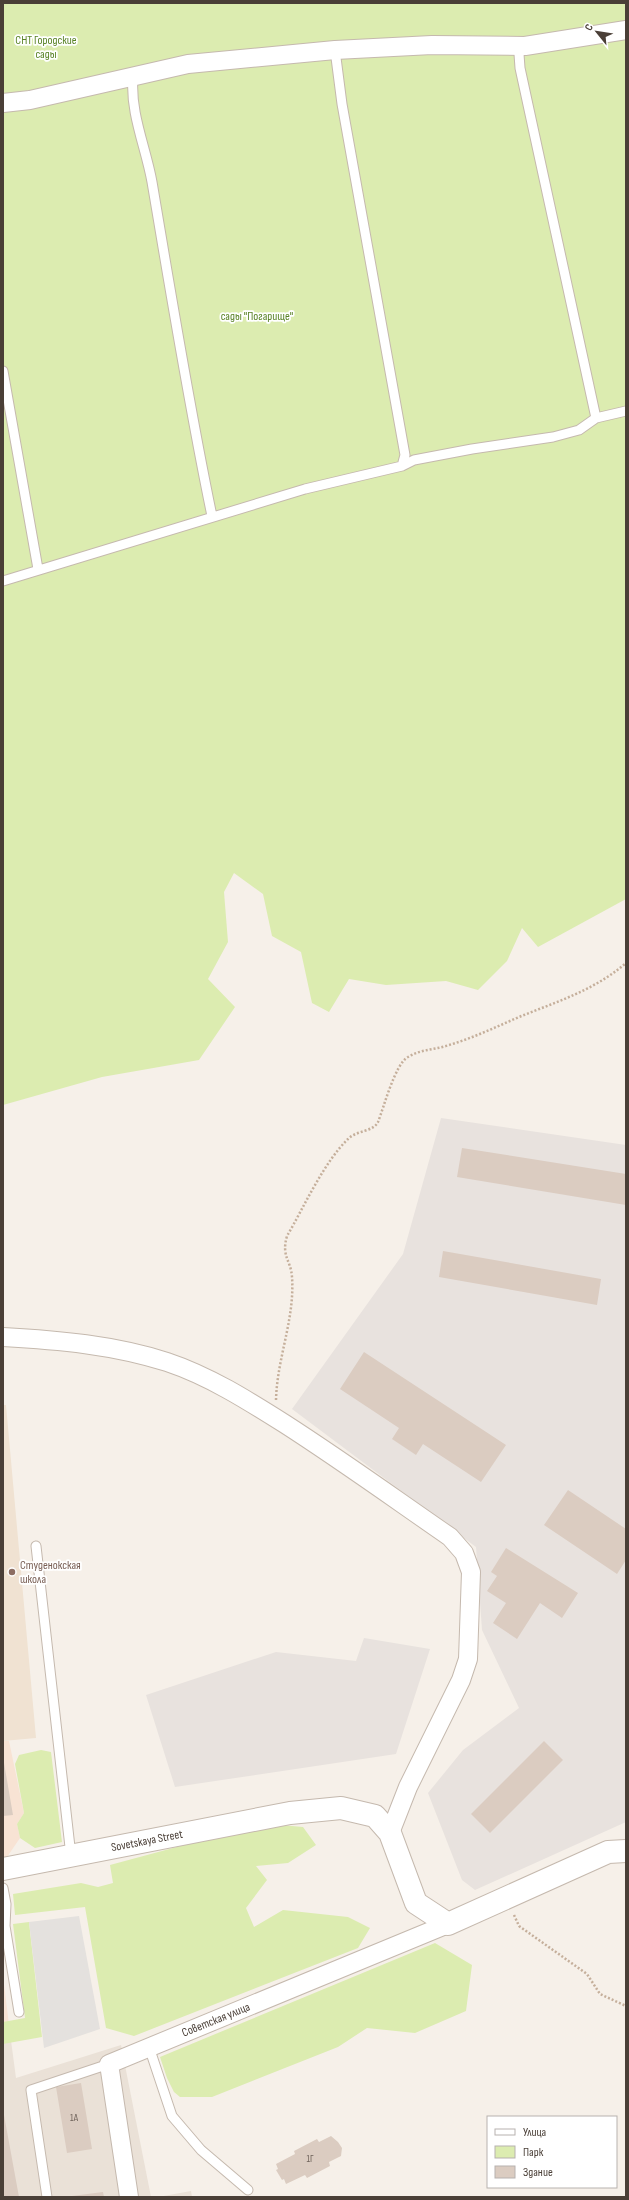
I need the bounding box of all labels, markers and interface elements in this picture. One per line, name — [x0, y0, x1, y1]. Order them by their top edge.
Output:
north arrow — [577, 12, 617, 52]
text: С — [582, 21, 596, 33]
park label: СНТ Городские сады — [15, 33, 77, 62]
park label: сады "Погарище" — [221, 309, 293, 324]
place label: Студенокская школа — [20, 1558, 81, 1587]
marker: Студенокская школа — [7, 1567, 17, 1577]
street label: Sovetskaya Street — [110, 1827, 184, 1855]
street label: Советская улица — [180, 1999, 253, 2040]
house number: 1А — [70, 2112, 79, 2124]
legend — [487, 2116, 617, 2188]
text: Улица — [523, 2125, 547, 2140]
text: Парк — [523, 2145, 544, 2160]
house number: 1Г — [306, 2153, 314, 2165]
text: Здание — [523, 2165, 553, 2180]

